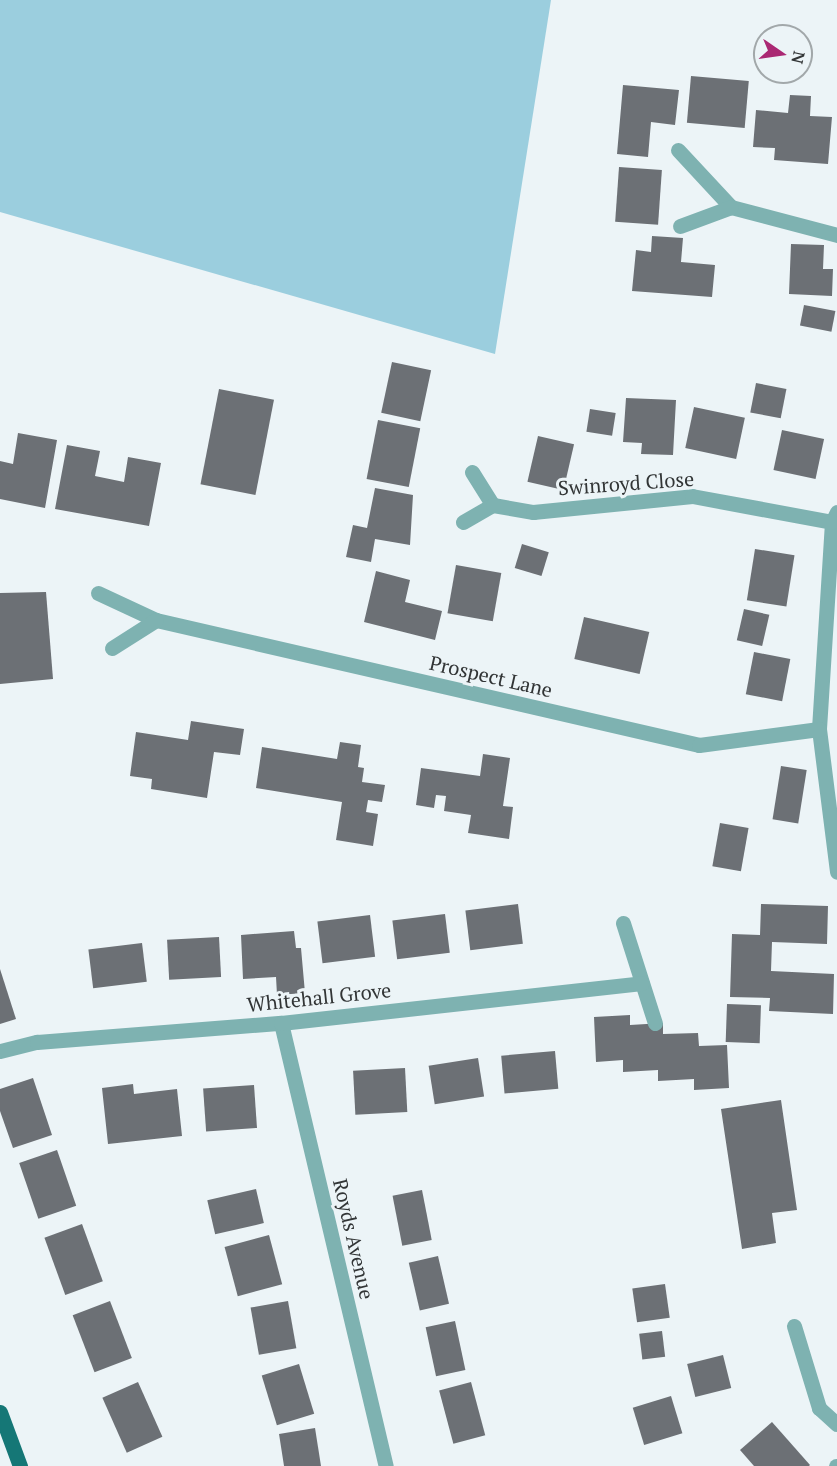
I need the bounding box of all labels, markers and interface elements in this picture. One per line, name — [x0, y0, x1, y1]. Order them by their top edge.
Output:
north arrow — [753, 24, 813, 84]
text: N — [787, 49, 811, 66]
street label: Swinroyd Close — [557, 466, 695, 500]
street label: Prospect Lane — [427, 650, 555, 702]
street label: Whitehall Grove — [246, 978, 392, 1016]
street label: Royds Avenue — [328, 1176, 380, 1302]

